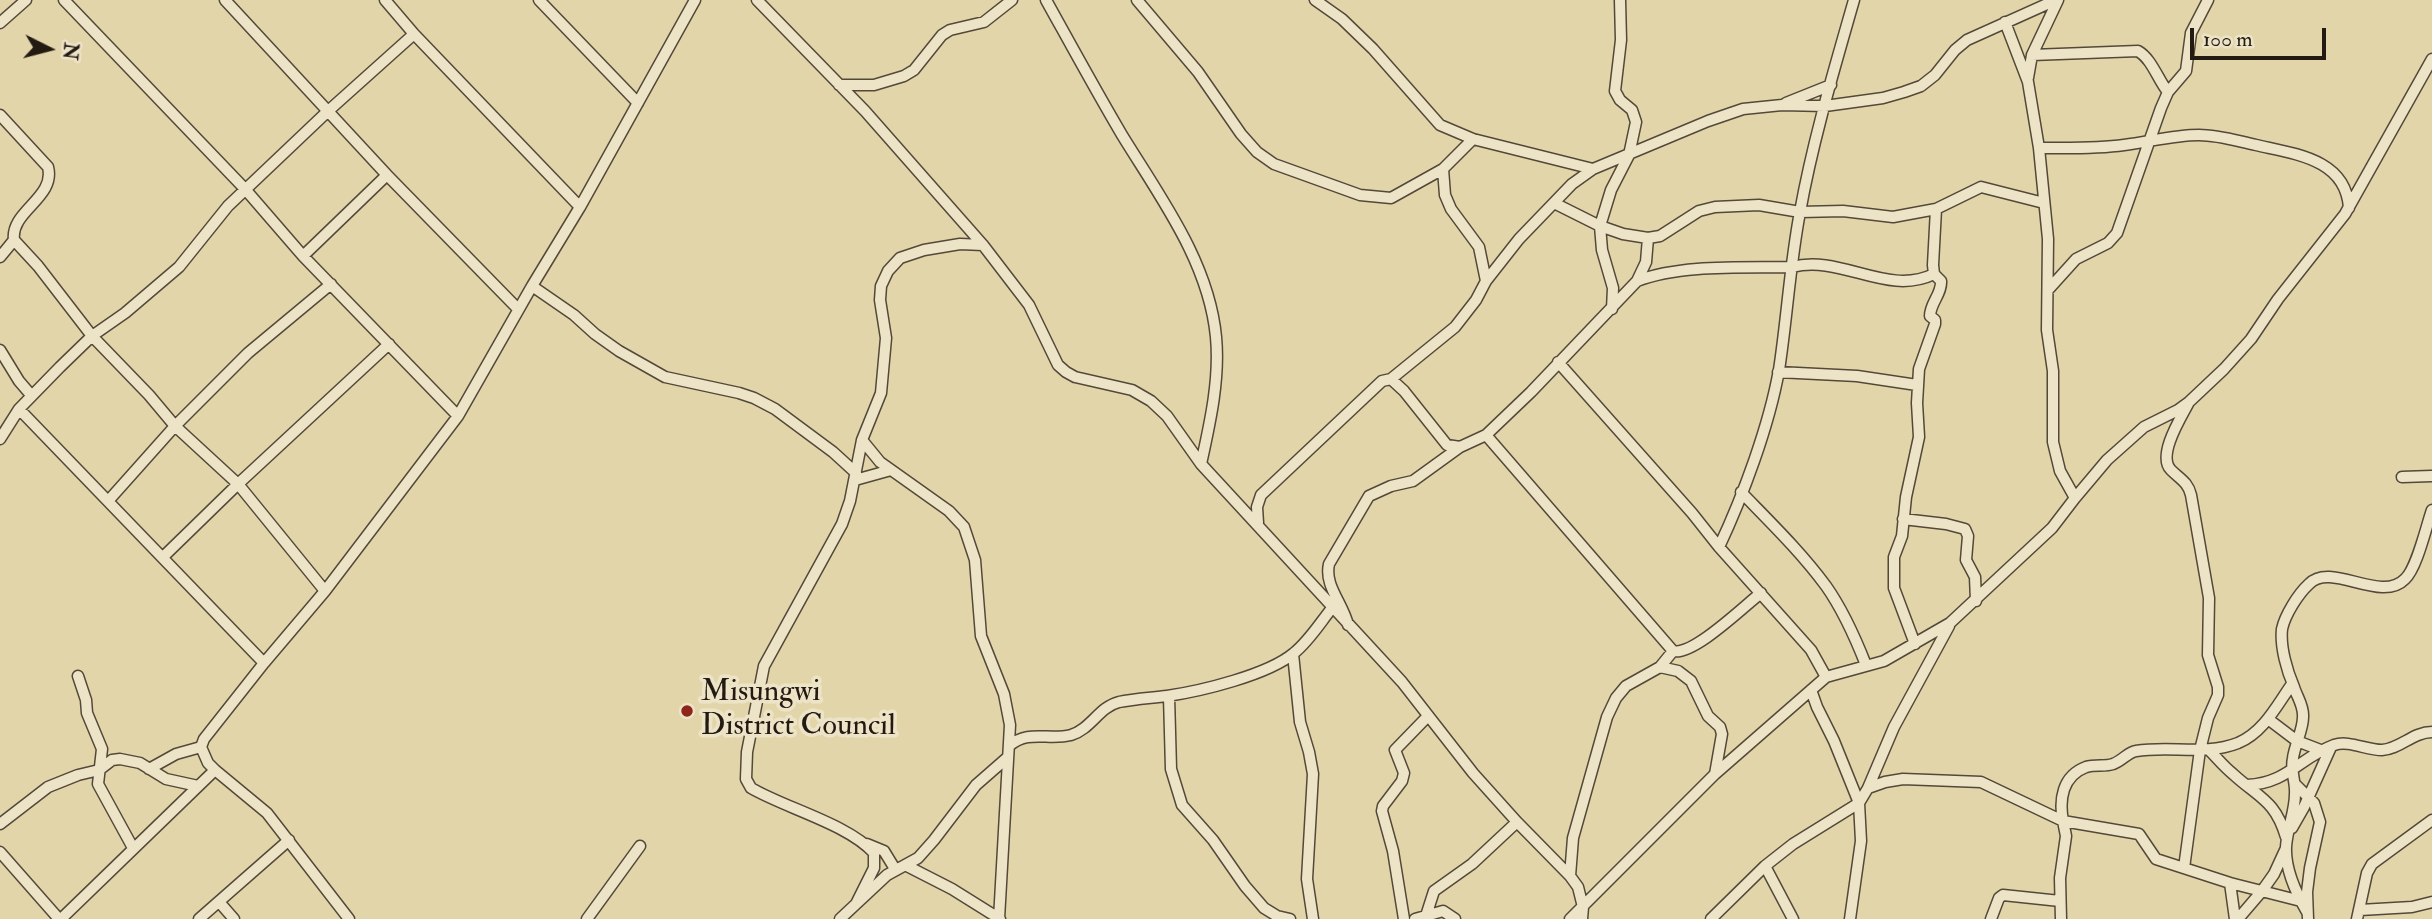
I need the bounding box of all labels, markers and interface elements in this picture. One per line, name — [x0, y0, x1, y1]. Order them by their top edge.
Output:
north arrow — [14, 14, 84, 84]
scale bar — [2194, 14, 2330, 58]
text: 100 m — [2203, 26, 2253, 53]
text: N — [57, 41, 83, 61]
place label: Misungwi District Council — [701, 676, 896, 746]
marker: Misungwi District Council — [679, 703, 695, 719]

